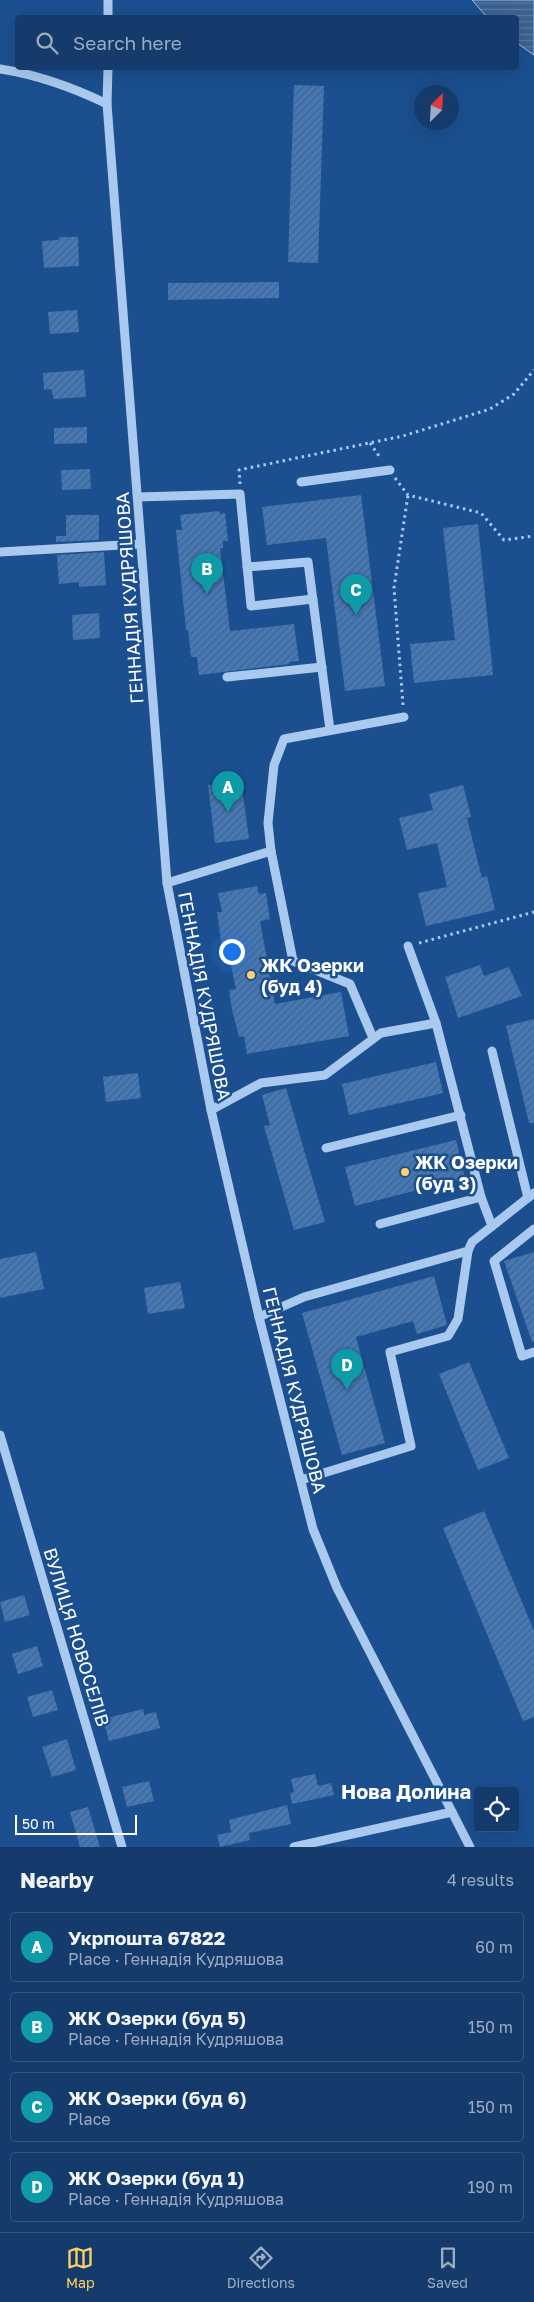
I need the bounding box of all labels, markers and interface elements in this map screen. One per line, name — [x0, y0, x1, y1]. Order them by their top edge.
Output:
search box — [15, 15, 519, 70]
icon: search — [33, 29, 61, 57]
text: Search here — [73, 31, 182, 54]
north arrow — [414, 85, 459, 130]
street label: ГЕННАДІЯ КУДРЯШОВА — [111, 491, 147, 705]
pin: B — [191, 553, 223, 594]
pin: C — [340, 574, 372, 615]
pin: A — [212, 771, 244, 812]
street label: ГЕННАДІЯ КУДРЯШОВА — [174, 890, 236, 1102]
your location — [219, 939, 245, 965]
place label: ЖК Озерки (буд 4) — [261, 954, 364, 997]
marker: ЖК Озерки (буд 4) — [245, 969, 257, 981]
place label: ЖК Озерки (буд 3) — [415, 1151, 518, 1194]
marker: ЖК Озерки (буд 3) — [399, 1166, 411, 1178]
street label: ГЕННАДІЯ КУДРЯШОВА — [259, 1284, 331, 1496]
pin: D — [331, 1349, 363, 1390]
street label: ВУЛИЦЯ НОВОСЕЛІВ — [39, 1545, 115, 1729]
district label: Нова Долина — [341, 1779, 471, 1803]
map controls — [474, 1787, 519, 1832]
button: locate — [474, 1787, 519, 1832]
scale bar — [15, 1812, 138, 1835]
text: 50 m — [22, 1815, 55, 1832]
text: Nearby — [20, 1867, 94, 1893]
text: 4 results — [447, 1870, 514, 1890]
text: Укрпошта 67822 — [68, 1926, 225, 1949]
text: A — [31, 1937, 43, 1957]
text: 60 m — [475, 1937, 513, 1957]
text: Place · Геннадія Кудряшова — [68, 1949, 284, 1969]
text: ЖК Озерки (буд 5) — [68, 2006, 246, 2029]
text: B — [31, 2017, 43, 2037]
text: 150 m — [468, 2017, 513, 2037]
text: Place · Геннадія Кудряшова — [68, 2029, 284, 2049]
text: ЖК Озерки (буд 6) — [68, 2086, 247, 2109]
text: C — [31, 2097, 43, 2117]
text: 150 m — [468, 2097, 513, 2117]
text: Place — [68, 2109, 111, 2129]
text: ЖК Озерки (буд 1) — [68, 2166, 244, 2189]
text: D — [31, 2177, 43, 2197]
text: 190 m — [467, 2177, 513, 2197]
text: Place · Геннадія Кудряшова — [68, 2189, 284, 2209]
tab: Map — [66, 2244, 95, 2291]
tab: Directions — [227, 2244, 295, 2291]
tab: Saved — [427, 2244, 468, 2291]

